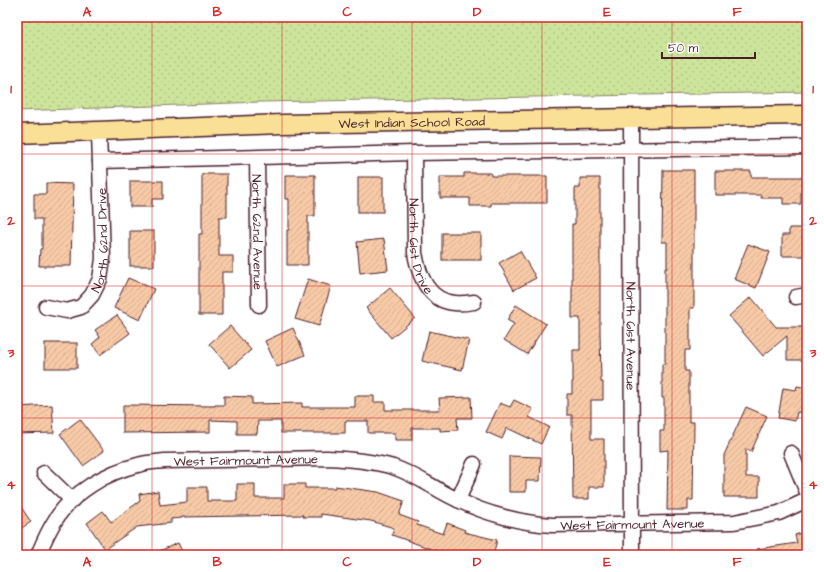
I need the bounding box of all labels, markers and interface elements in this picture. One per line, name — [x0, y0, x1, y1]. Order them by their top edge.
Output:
text: A — [83, 3, 92, 21]
text: B — [212, 3, 222, 21]
text: C — [342, 3, 352, 21]
text: D — [473, 3, 482, 21]
text: E — [603, 3, 611, 21]
text: F — [732, 3, 742, 21]
scale bar — [662, 34, 755, 60]
text: 50 m — [668, 40, 699, 57]
text: 1 — [10, 80, 12, 98]
text: 1 — [812, 80, 814, 98]
street label: West Indian School Road — [338, 113, 486, 133]
street label: North 62nd Avenue — [247, 174, 267, 290]
street label: North 62nd Drive — [87, 188, 113, 296]
street label: North 61st Drive — [404, 198, 437, 298]
text: 2 — [6, 212, 15, 230]
text: 2 — [808, 212, 817, 230]
street label: North 61st Avenue — [621, 282, 640, 390]
text: 3 — [7, 344, 15, 362]
text: 3 — [809, 344, 817, 362]
street label: West Fairmount Avenue — [174, 450, 318, 471]
text: 4 — [7, 476, 16, 494]
text: 4 — [809, 476, 818, 494]
street label: West Fairmount Avenue — [560, 514, 705, 535]
text: A — [83, 553, 92, 571]
text: B — [212, 553, 222, 571]
text: C — [342, 553, 352, 571]
text: D — [473, 553, 482, 571]
text: E — [603, 553, 611, 571]
text: F — [732, 553, 742, 571]

